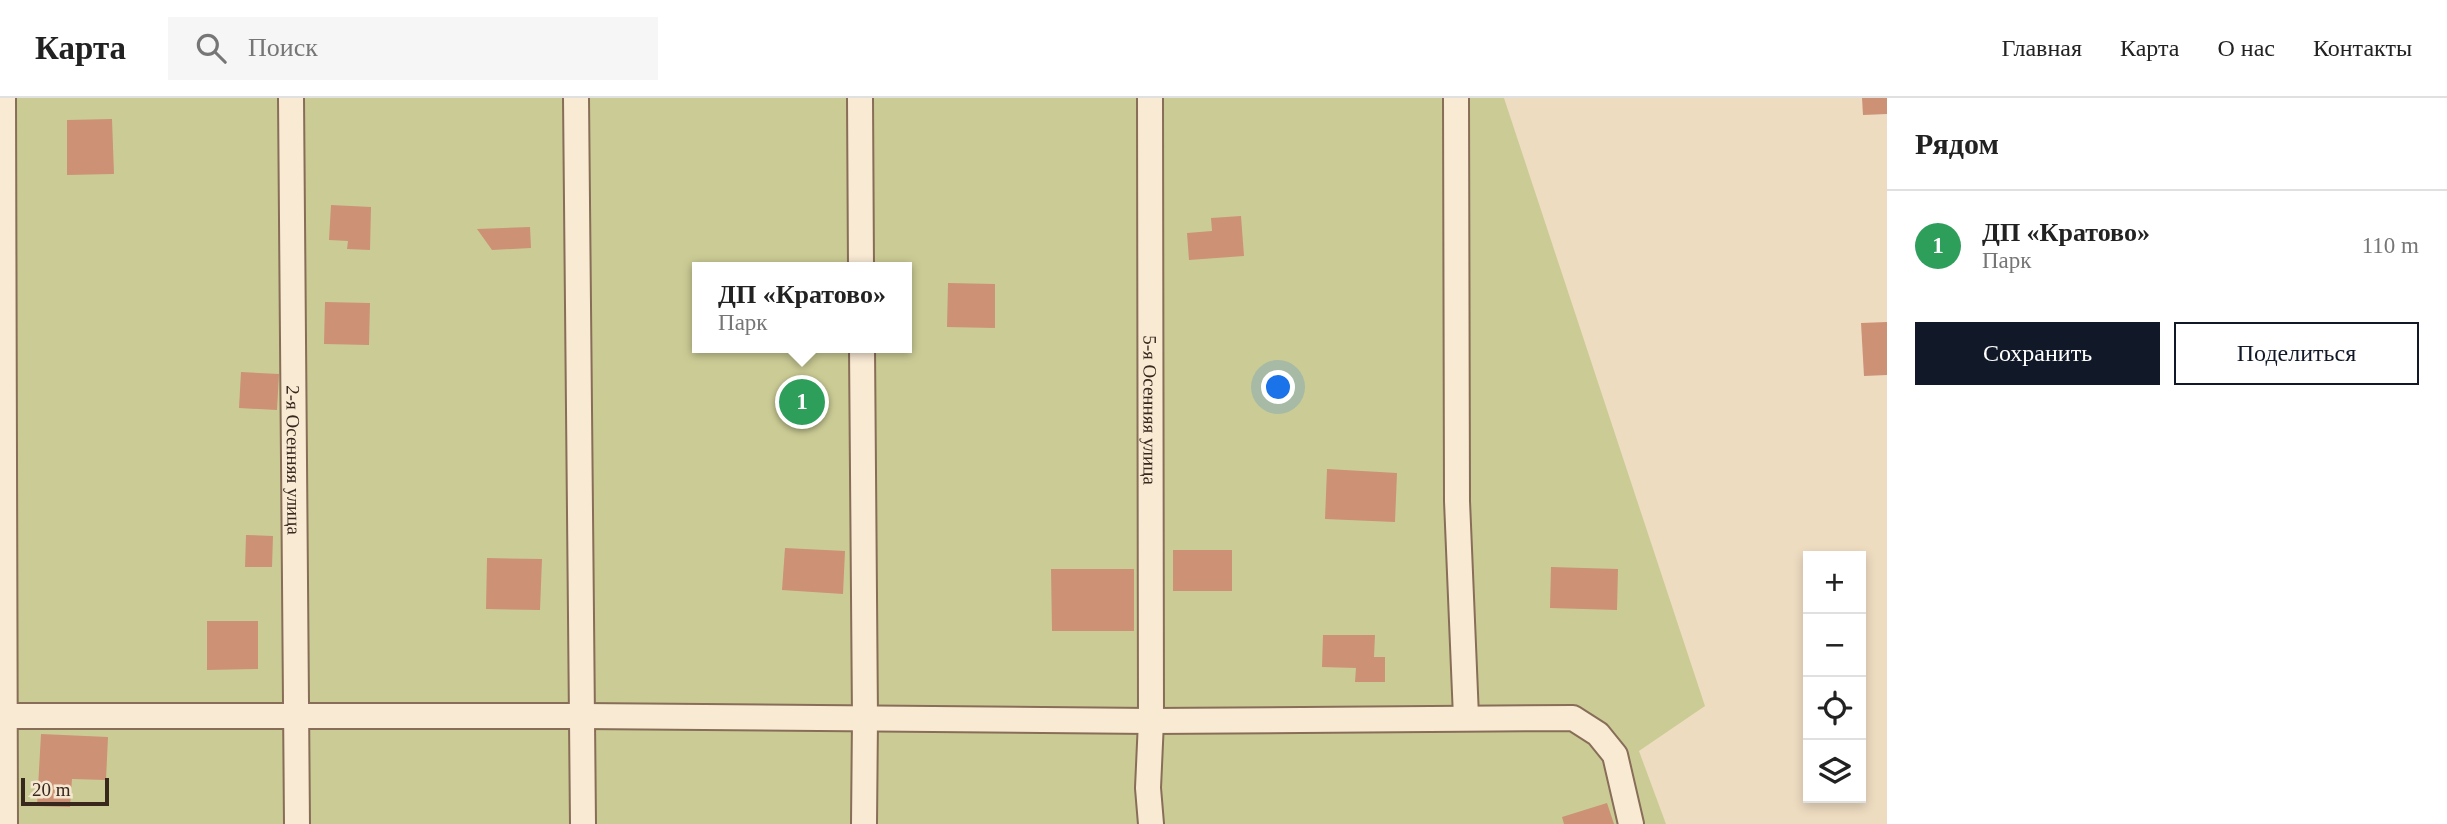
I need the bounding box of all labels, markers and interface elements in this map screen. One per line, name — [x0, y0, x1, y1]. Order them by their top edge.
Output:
search box — [168, 17, 658, 80]
icon: search — [192, 29, 230, 67]
text: Карта — [35, 30, 126, 66]
text: Поиск — [248, 33, 318, 62]
text: Главная — [2001, 35, 2082, 61]
text: Карта — [2120, 35, 2179, 61]
text: О нас — [2217, 35, 2275, 61]
text: Контакты — [2313, 35, 2412, 61]
text: Рядом — [1915, 127, 1999, 160]
text: ДП «Кратово» — [1982, 218, 2150, 247]
text: 1 — [1932, 233, 1944, 258]
text: 110 m — [2362, 233, 2419, 258]
text: Парк — [1982, 248, 2032, 273]
popup — [692, 262, 912, 353]
text: ДП «Кратово» — [718, 280, 886, 309]
text: Парк — [718, 310, 768, 335]
button: Сохранить — [1915, 322, 2160, 385]
button: Поделиться — [2174, 322, 2419, 385]
street label: 5-я Осенняя улица — [1139, 335, 1161, 485]
your location — [1261, 370, 1295, 404]
pin: 1 — [779, 376, 825, 428]
street label: 2-я Осенняя улица — [282, 385, 305, 535]
map controls — [1803, 551, 1866, 803]
button: + — [1803, 551, 1866, 614]
button: − — [1803, 614, 1866, 677]
button: locate — [1803, 677, 1866, 740]
button: layers — [1803, 740, 1866, 803]
scale bar — [21, 775, 108, 807]
text: 20 m — [32, 779, 71, 800]

